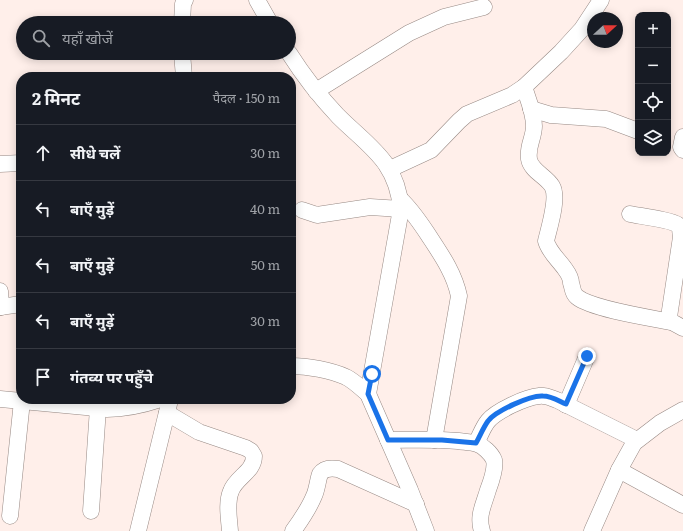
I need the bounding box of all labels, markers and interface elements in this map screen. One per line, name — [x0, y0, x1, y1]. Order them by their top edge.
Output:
north arrow — [587, 12, 623, 48]
map controls — [635, 12, 671, 156]
button: + — [635, 12, 671, 48]
search box — [16, 16, 296, 60]
text: यहाँ खोजें — [62, 26, 113, 49]
icon: search — [30, 27, 52, 49]
button: − — [635, 48, 671, 84]
button: locate — [635, 84, 671, 120]
text: 2 मिनट — [32, 85, 80, 110]
text: पैदल · 150 m — [213, 88, 280, 107]
button: layers — [635, 120, 671, 156]
text: सीधे चलें — [70, 141, 120, 164]
icon: ahead — [32, 142, 54, 164]
text: 30 m — [250, 143, 280, 162]
text: बाएँ मुड़ें — [70, 197, 114, 220]
icon: left — [32, 198, 54, 220]
text: 40 m — [250, 199, 280, 218]
text: बाएँ मुड़ें — [70, 253, 114, 276]
icon: left — [32, 254, 54, 276]
text: 50 m — [251, 255, 280, 274]
text: बाएँ मुड़ें — [70, 309, 114, 332]
icon: left — [32, 310, 54, 332]
text: 30 m — [250, 311, 280, 330]
route end — [578, 347, 596, 365]
text: गंतव्य पर पहुँचे — [70, 365, 153, 388]
route start — [363, 365, 381, 383]
icon: arrive — [32, 366, 54, 388]

